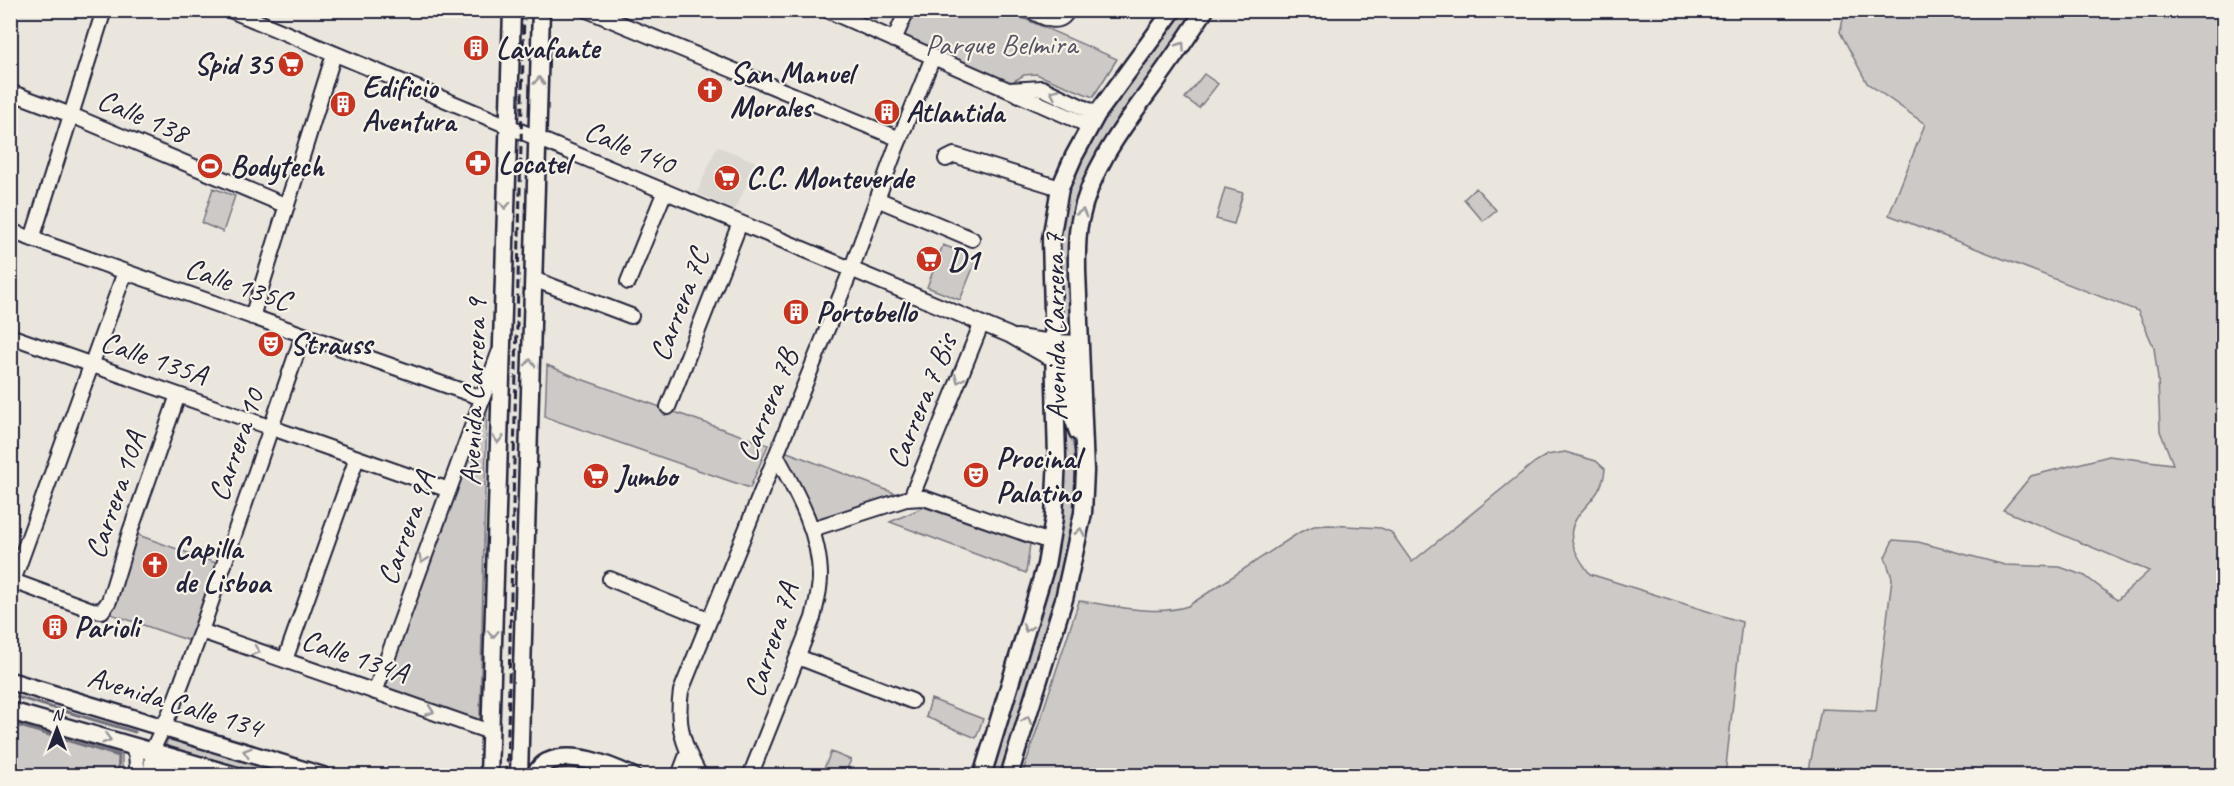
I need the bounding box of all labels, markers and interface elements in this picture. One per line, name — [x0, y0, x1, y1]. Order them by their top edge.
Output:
park label: Parque Belmira — [925, 25, 1080, 63]
place label: Lavafante — [496, 29, 602, 67]
building icon: Lavafante — [461, 33, 491, 63]
one-way arrow — [1174, 42, 1185, 53]
place label: Spid 35 — [194, 45, 275, 83]
supermarket icon: Spid 35 — [276, 49, 306, 79]
place label: San Manuel Morales — [730, 54, 859, 126]
place label: Edificio Aventura — [362, 68, 458, 140]
church icon: San Manuel Morales — [695, 75, 725, 105]
one-way arrow — [533, 77, 545, 86]
street label: Calle 138 — [92, 80, 196, 153]
building icon: Edificio Aventura — [328, 89, 358, 119]
one-way arrow — [1049, 89, 1060, 101]
place label: Atlantida — [906, 93, 1007, 131]
building icon: Atlantida — [872, 97, 902, 127]
street label: Calle 140 — [579, 111, 683, 184]
place label: Locatel — [498, 144, 576, 182]
place label: Bodytech — [230, 147, 325, 186]
pharmacy icon: Locatel — [463, 148, 493, 178]
sports icon: Bodytech — [195, 151, 225, 181]
place label: C.C. Monteverde — [746, 159, 916, 197]
supermarket icon: C.C. Monteverde — [712, 163, 742, 193]
one-way arrow — [499, 201, 512, 210]
one-way arrow — [1075, 208, 1088, 218]
street label: Avenida Carrera 7 — [1034, 231, 1076, 421]
place label: D1 — [948, 240, 983, 278]
street label: Carrera 7C — [640, 241, 719, 366]
supermarket icon: D1 — [914, 244, 944, 274]
street label: Calle 135C — [180, 248, 298, 321]
place label: Portobello — [816, 293, 919, 331]
street label: Avenida Carrera 9 — [451, 295, 495, 486]
building icon: Portobello — [781, 297, 811, 327]
street label: Calle 135A — [96, 322, 214, 394]
place label: Strauss — [290, 325, 375, 363]
street label: Carrera 7 Bis — [877, 326, 966, 474]
theatre icon: Strauss — [256, 329, 286, 359]
street label: Carrera 7B — [727, 341, 808, 467]
one-way arrow — [523, 358, 536, 367]
one-way arrow — [954, 373, 966, 384]
street label: Carrera 10 — [199, 382, 274, 506]
street label: Carrera 10A — [76, 425, 155, 563]
one-way arrow — [492, 435, 504, 444]
place label: Procinal Palatino — [996, 439, 1086, 511]
place label: Jumbo — [614, 457, 680, 495]
theatre icon: Procinal Palatino — [961, 460, 991, 490]
supermarket icon: Jumbo — [581, 461, 611, 491]
street label: Carrera 9A — [368, 464, 445, 590]
one-way arrow — [1073, 528, 1086, 538]
place label: Capilla de Lisboa — [174, 529, 273, 601]
church icon: Capilla de Lisboa — [140, 550, 170, 580]
one-way arrow — [418, 553, 431, 564]
street label: Carrera 7A — [735, 576, 808, 702]
place label: Parioli — [74, 608, 143, 646]
building icon: Parioli — [40, 612, 70, 642]
street label: Calle 134A — [297, 620, 415, 692]
one-way arrow — [1022, 622, 1034, 633]
one-way arrow — [487, 630, 499, 639]
one-way arrow — [250, 643, 261, 656]
street label: Avenida Calle 134 — [83, 658, 269, 747]
north arrow — [27, 699, 87, 759]
one-way arrow — [424, 704, 435, 716]
text: N — [52, 705, 65, 725]
one-way arrow — [1019, 715, 1032, 726]
one-way arrow — [101, 732, 112, 744]
one-way arrow — [242, 747, 253, 759]

